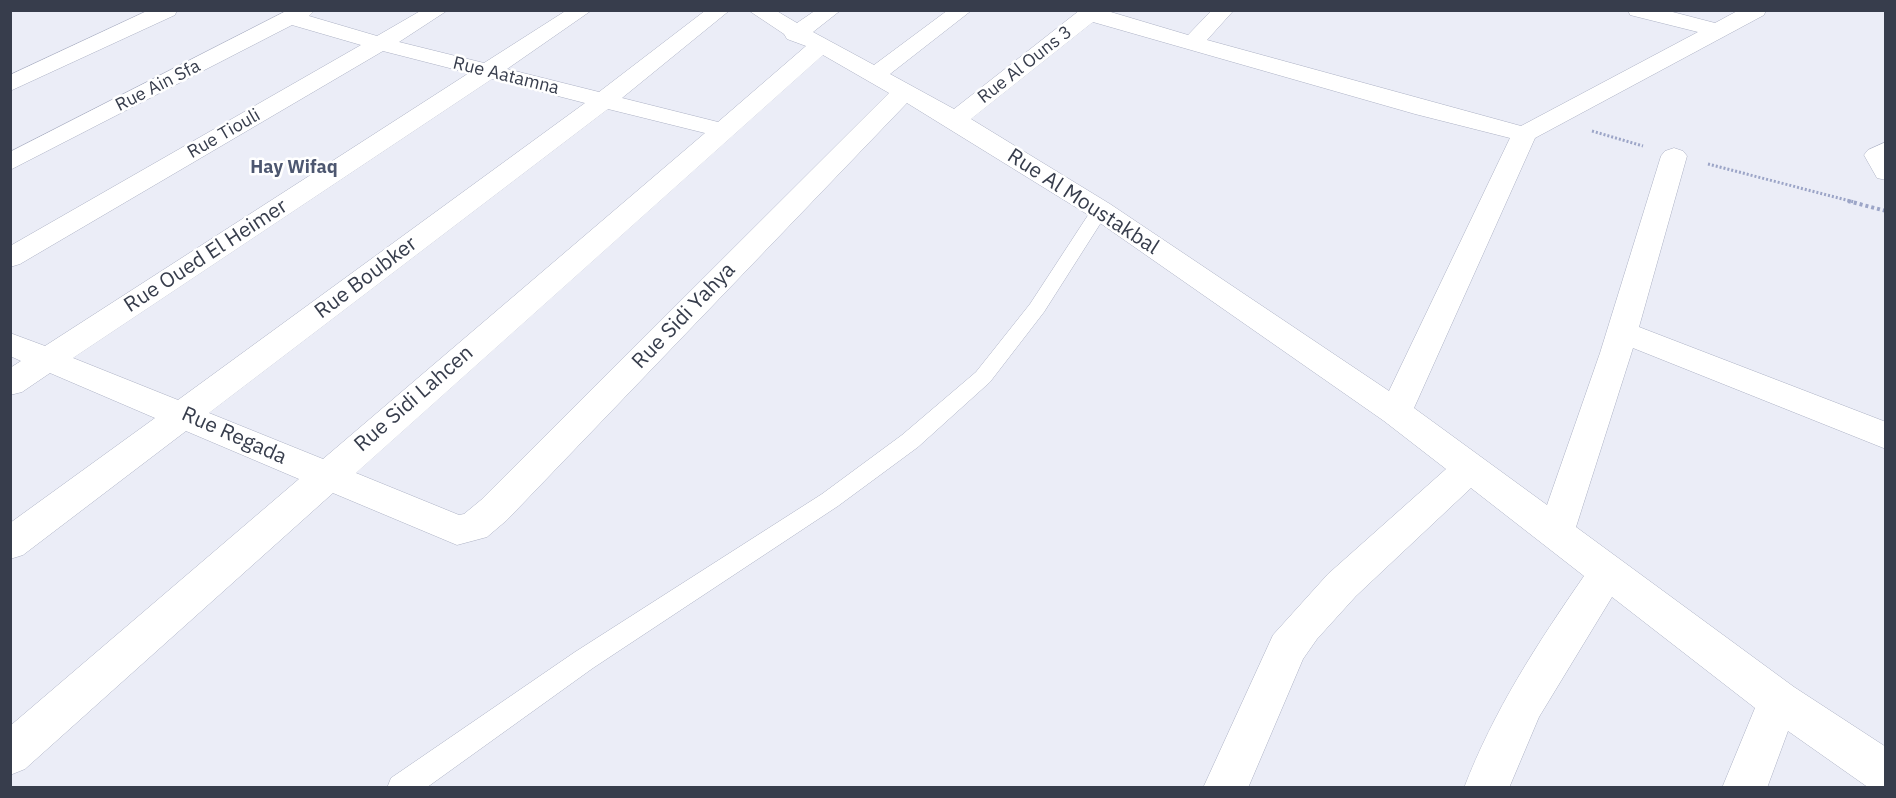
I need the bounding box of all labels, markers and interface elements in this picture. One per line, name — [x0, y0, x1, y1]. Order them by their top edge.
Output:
street label: Rue Al Ouns 3 — [974, 22, 1076, 108]
street label: Rue Aatamna — [451, 52, 561, 100]
street label: Rue Ain Sfa — [112, 55, 204, 117]
street label: Rue Tiouli — [184, 105, 264, 163]
street label: Rue Al Moustakbal — [1003, 144, 1163, 260]
district label: Hay Wifaq — [250, 157, 338, 179]
street label: Rue Oued El Heimer — [120, 194, 292, 318]
street label: Rue Boubker — [310, 231, 422, 325]
street label: Rue Sidi Yahya — [627, 258, 741, 374]
street label: Rue Sidi Lahcen — [349, 341, 479, 457]
street label: Rue Regada — [178, 402, 290, 470]

